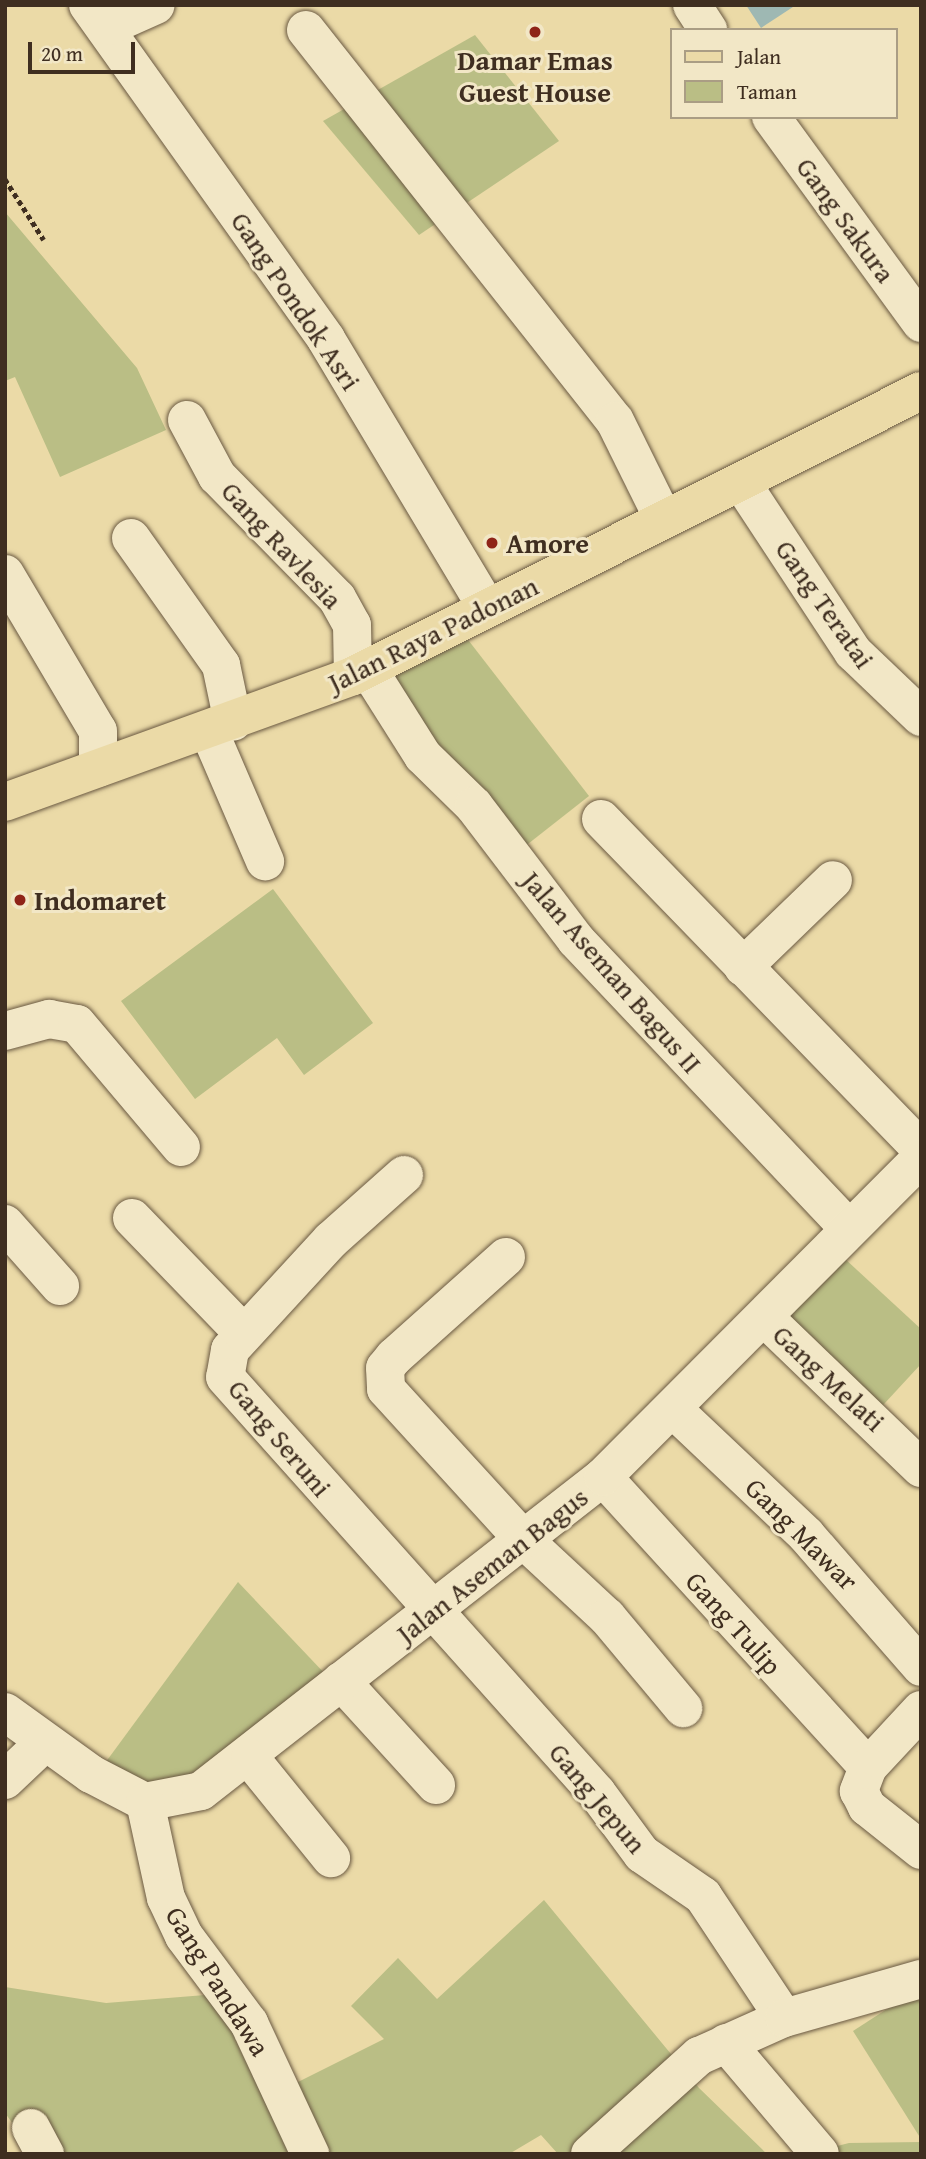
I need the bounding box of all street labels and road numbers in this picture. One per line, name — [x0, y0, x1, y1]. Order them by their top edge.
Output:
street label: Gang Sakura — [789, 151, 903, 289]
street label: Gang Pondok Asri — [224, 205, 368, 397]
street label: Gang Ravlesia — [215, 474, 349, 616]
street label: Gang Teratai — [769, 533, 881, 675]
street label: Jalan Raya Padonan — [322, 569, 544, 699]
street label: Jalan Aseman Bagus II — [515, 864, 709, 1080]
street label: Gang Melati — [766, 1318, 892, 1438]
street label: Gang Seruni — [221, 1373, 339, 1503]
street label: Gang Mawar — [739, 1471, 865, 1597]
street label: Jalan Aseman Bagus — [390, 1480, 594, 1650]
street label: Gang Tulip — [679, 1564, 789, 1682]
street label: Gang Jepun — [542, 1736, 654, 1860]
street label: Gang Pandawa — [159, 1900, 277, 2062]

